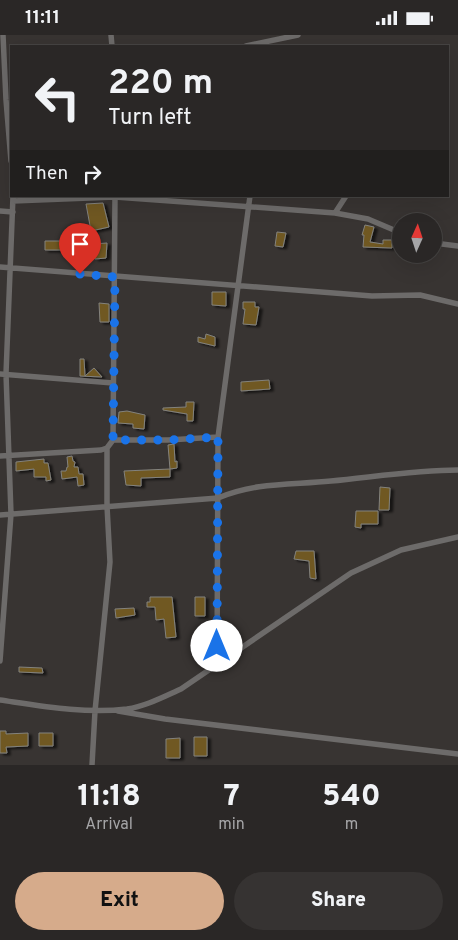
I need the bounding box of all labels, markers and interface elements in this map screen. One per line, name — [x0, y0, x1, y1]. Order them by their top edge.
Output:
text: 11:11 — [25, 6, 60, 30]
text: 220 m — [108, 62, 213, 106]
icon: left — [25, 65, 90, 130]
text: Turn left — [108, 105, 191, 132]
icon: right — [78, 160, 106, 188]
text: Then — [25, 162, 68, 186]
north arrow — [392, 213, 442, 263]
map controls — [392, 213, 442, 263]
pin — [59, 223, 101, 274]
icon: arrive — [66, 230, 94, 258]
position arrow — [190, 619, 242, 671]
text: 11:18 — [77, 779, 141, 816]
text: 7 — [223, 779, 240, 816]
text: 540 — [322, 779, 381, 816]
text: Arrival — [85, 815, 133, 835]
text: min — [218, 815, 245, 835]
text: m — [345, 815, 358, 835]
button: Exit — [15, 872, 224, 930]
button: Share — [234, 872, 443, 930]

